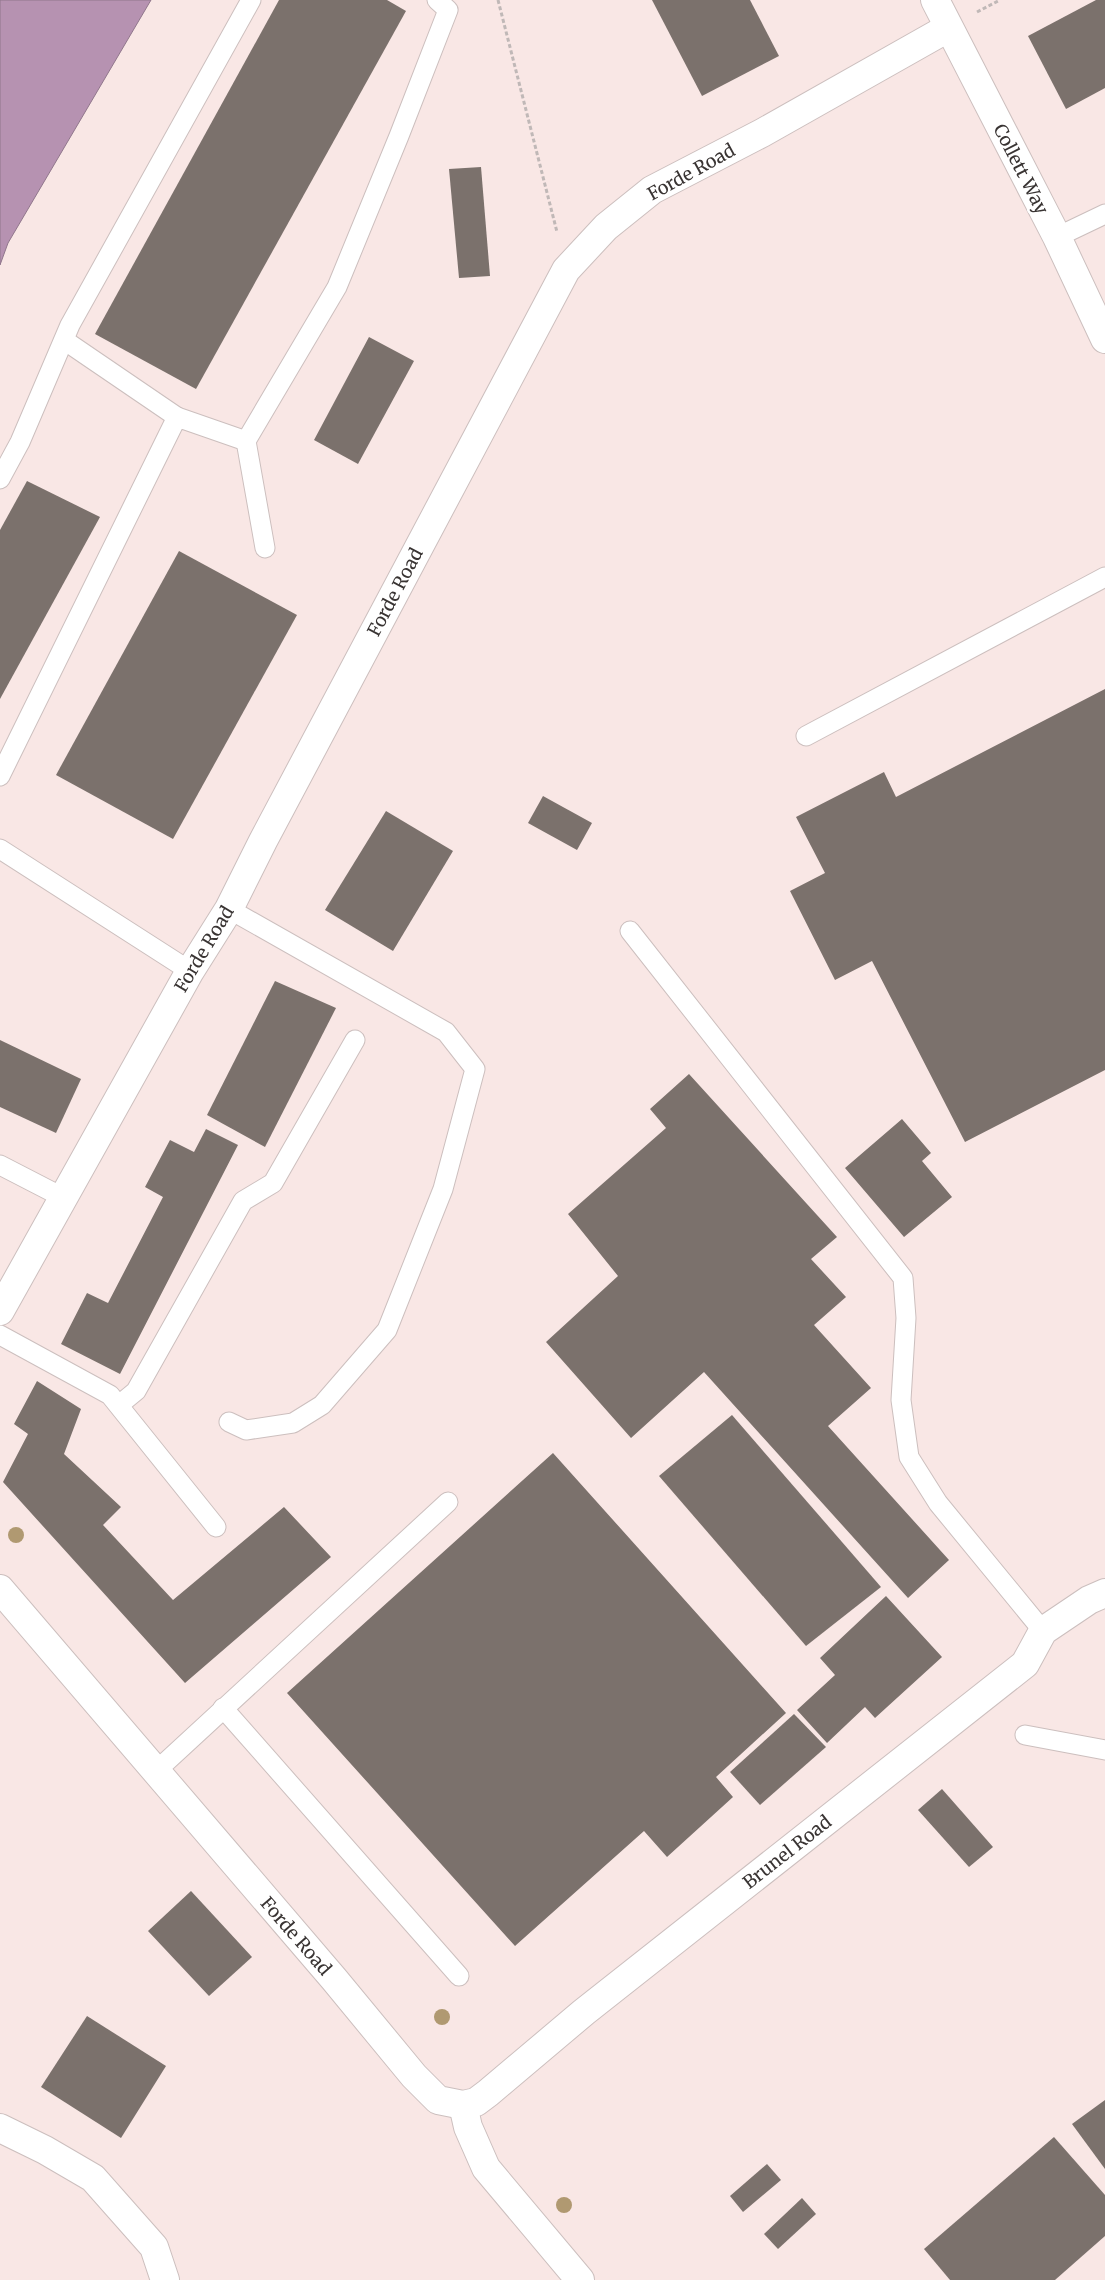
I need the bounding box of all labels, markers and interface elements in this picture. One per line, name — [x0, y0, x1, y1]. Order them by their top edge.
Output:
street label: Collett Way — [989, 120, 1054, 218]
street label: Forde Road — [643, 138, 739, 205]
street label: Forde Road — [362, 544, 428, 640]
street label: Forde Road — [169, 902, 239, 996]
street label: Brunel Road — [738, 1810, 836, 1894]
street label: Forde Road — [256, 1892, 336, 1980]

